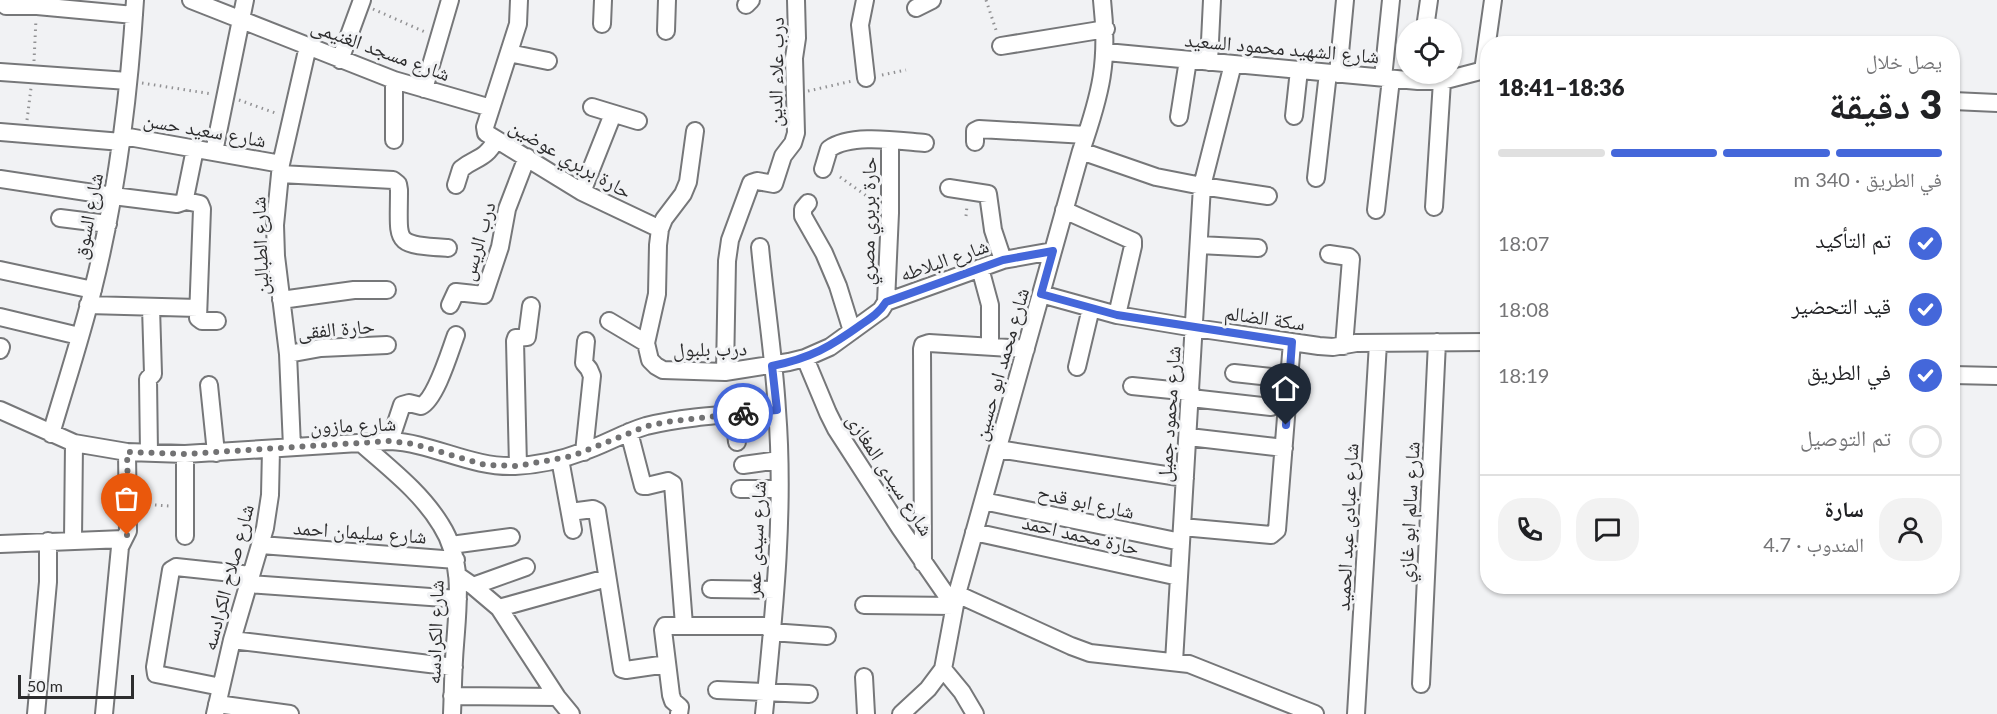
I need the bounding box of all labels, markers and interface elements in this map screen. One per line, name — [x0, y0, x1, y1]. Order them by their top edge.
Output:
street label: شارع مسجد الغنيمى — [308, 13, 454, 87]
street label: درب علاء الدين — [762, 17, 789, 127]
map controls — [1396, 18, 1462, 84]
button: locate — [1396, 18, 1462, 84]
street label: شارع الشهيد محمود السعيد — [1183, 27, 1380, 69]
text: يصل خلال — [1866, 49, 1942, 73]
text: 18:36–18:41 — [1498, 74, 1625, 101]
text: 3 دقيقة — [1828, 81, 1942, 127]
street label: شارع سعيد حسن — [141, 106, 268, 154]
street label: حارة بربري عوضين — [503, 113, 637, 207]
street label: حارة بربري مصري — [854, 156, 885, 286]
text: في الطريق · 340 m — [1794, 167, 1942, 191]
street label: شارع السوق — [67, 171, 109, 262]
street label: شارع الطبالين — [245, 196, 275, 296]
street label: درب الريس — [454, 199, 501, 283]
text: تم التأكيد — [1815, 226, 1891, 253]
icon: check — [1909, 227, 1942, 260]
text: 18:07 — [1498, 231, 1549, 255]
street label: شارع البلاطه — [896, 233, 992, 287]
street label: شارع محمد ابو حسين — [967, 285, 1035, 444]
text: قيد التحضير — [1791, 292, 1891, 319]
icon: check — [1909, 293, 1942, 326]
text: 18:08 — [1498, 297, 1549, 321]
street label: سكة الضالم — [1223, 299, 1307, 337]
street label: حارة الفقى — [297, 313, 376, 344]
street label: درب بلبول — [673, 335, 747, 362]
street label: شارع محمود جميل — [1151, 345, 1187, 483]
text: في الطريق — [1807, 358, 1891, 385]
icon: check — [1909, 359, 1942, 392]
pin — [1260, 363, 1311, 425]
text: 18:19 — [1498, 363, 1549, 387]
icon: home — [1269, 372, 1302, 405]
courier — [713, 383, 773, 443]
icon: bike — [727, 397, 760, 430]
street label: شارع سيدى المغازى — [841, 408, 939, 541]
street label: شارع مازون — [310, 411, 397, 439]
text: تم التوصيل — [1800, 424, 1891, 451]
street label: شارع سالم ابو غازي — [1392, 441, 1429, 583]
street label: شارع عبادى عبد الحميد — [1330, 443, 1364, 611]
pin — [101, 473, 152, 535]
street label: شارع ابو قدح — [1035, 479, 1137, 525]
street label: شارع سيدى عمر — [740, 480, 772, 599]
icon: bag — [110, 482, 143, 515]
text: سارة — [1825, 495, 1864, 522]
button: phone — [1498, 498, 1561, 561]
button: chat — [1576, 498, 1639, 561]
button: person — [1879, 498, 1942, 561]
street label: شارع صلاح الكرادسه — [196, 501, 260, 653]
street label: حارة محمد احمد — [1020, 509, 1142, 559]
street label: شارع سليمان احمد — [292, 514, 428, 550]
text: المندوب · 4.7 — [1763, 532, 1864, 556]
street label: شارع الكرادسه — [420, 579, 450, 685]
scale bar — [18, 672, 134, 700]
text: 50 m — [27, 676, 63, 695]

